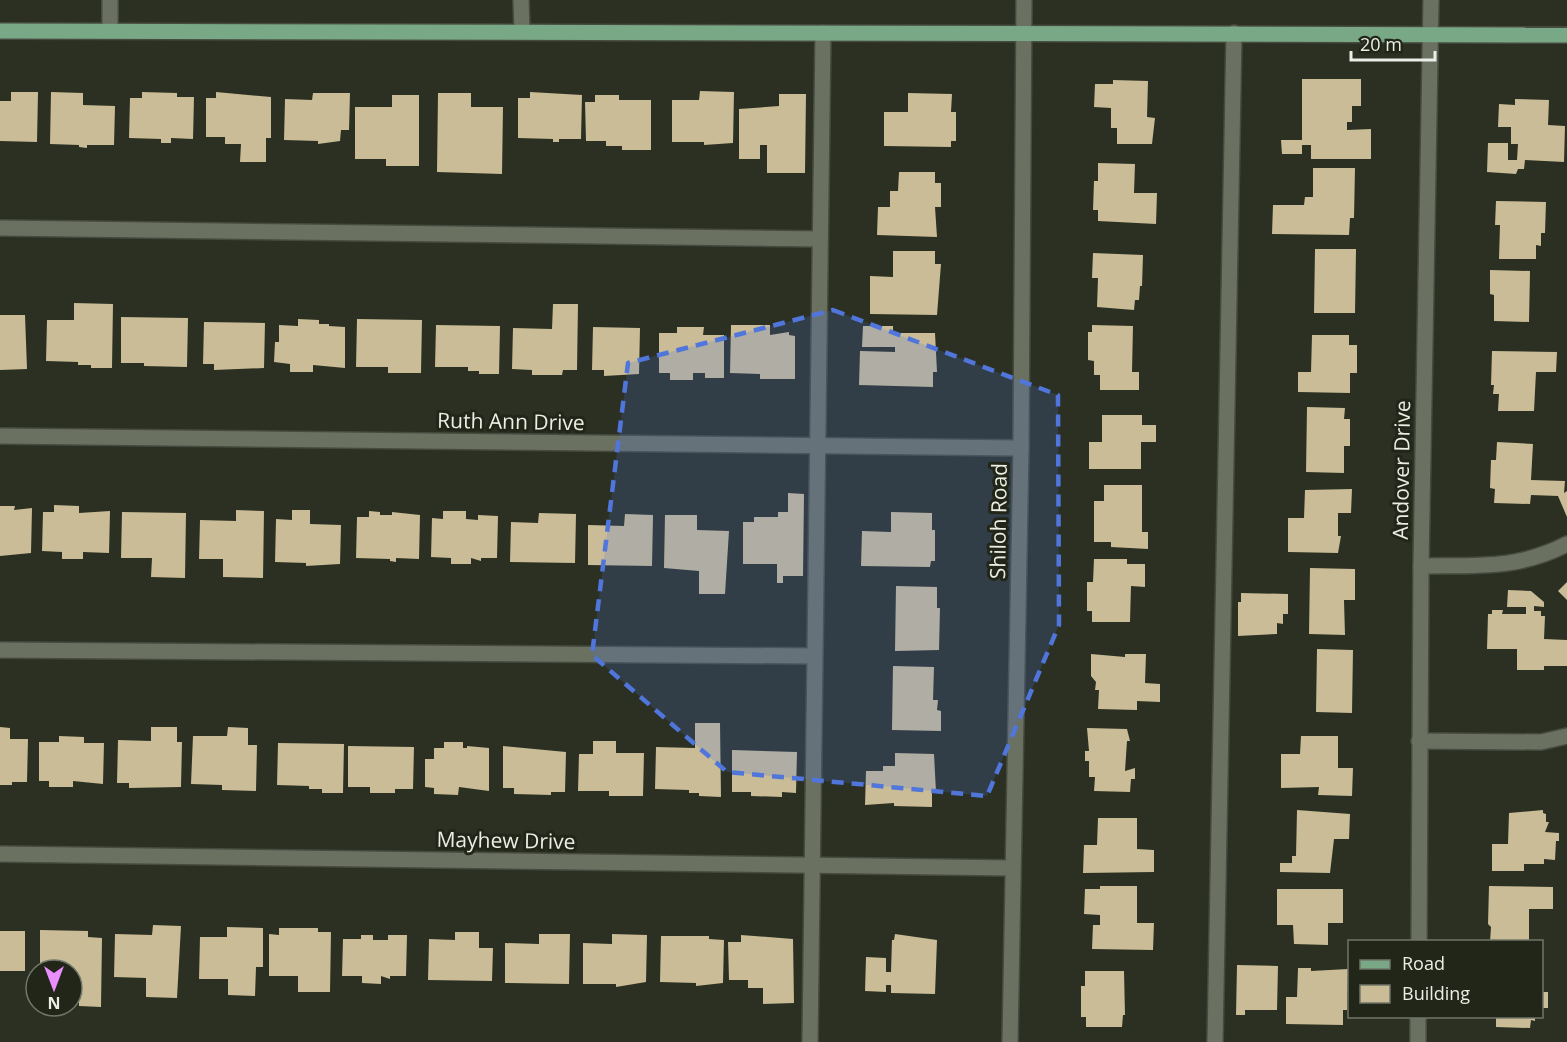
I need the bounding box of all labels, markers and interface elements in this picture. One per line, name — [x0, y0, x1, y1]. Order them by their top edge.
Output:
scale bar — [1351, 24, 1435, 62]
text: 20 m — [1360, 32, 1402, 56]
street label: Andover Drive — [1386, 400, 1416, 540]
street label: Ruth Ann Drive — [437, 406, 585, 436]
street label: Shiloh Road — [983, 463, 1013, 579]
street label: Mayhew Drive — [436, 825, 576, 855]
legend — [1348, 940, 1543, 1018]
text: Road — [1402, 951, 1445, 975]
north arrow — [24, 958, 84, 1018]
text: Building — [1402, 981, 1470, 1005]
text: N — [47, 992, 61, 1014]

